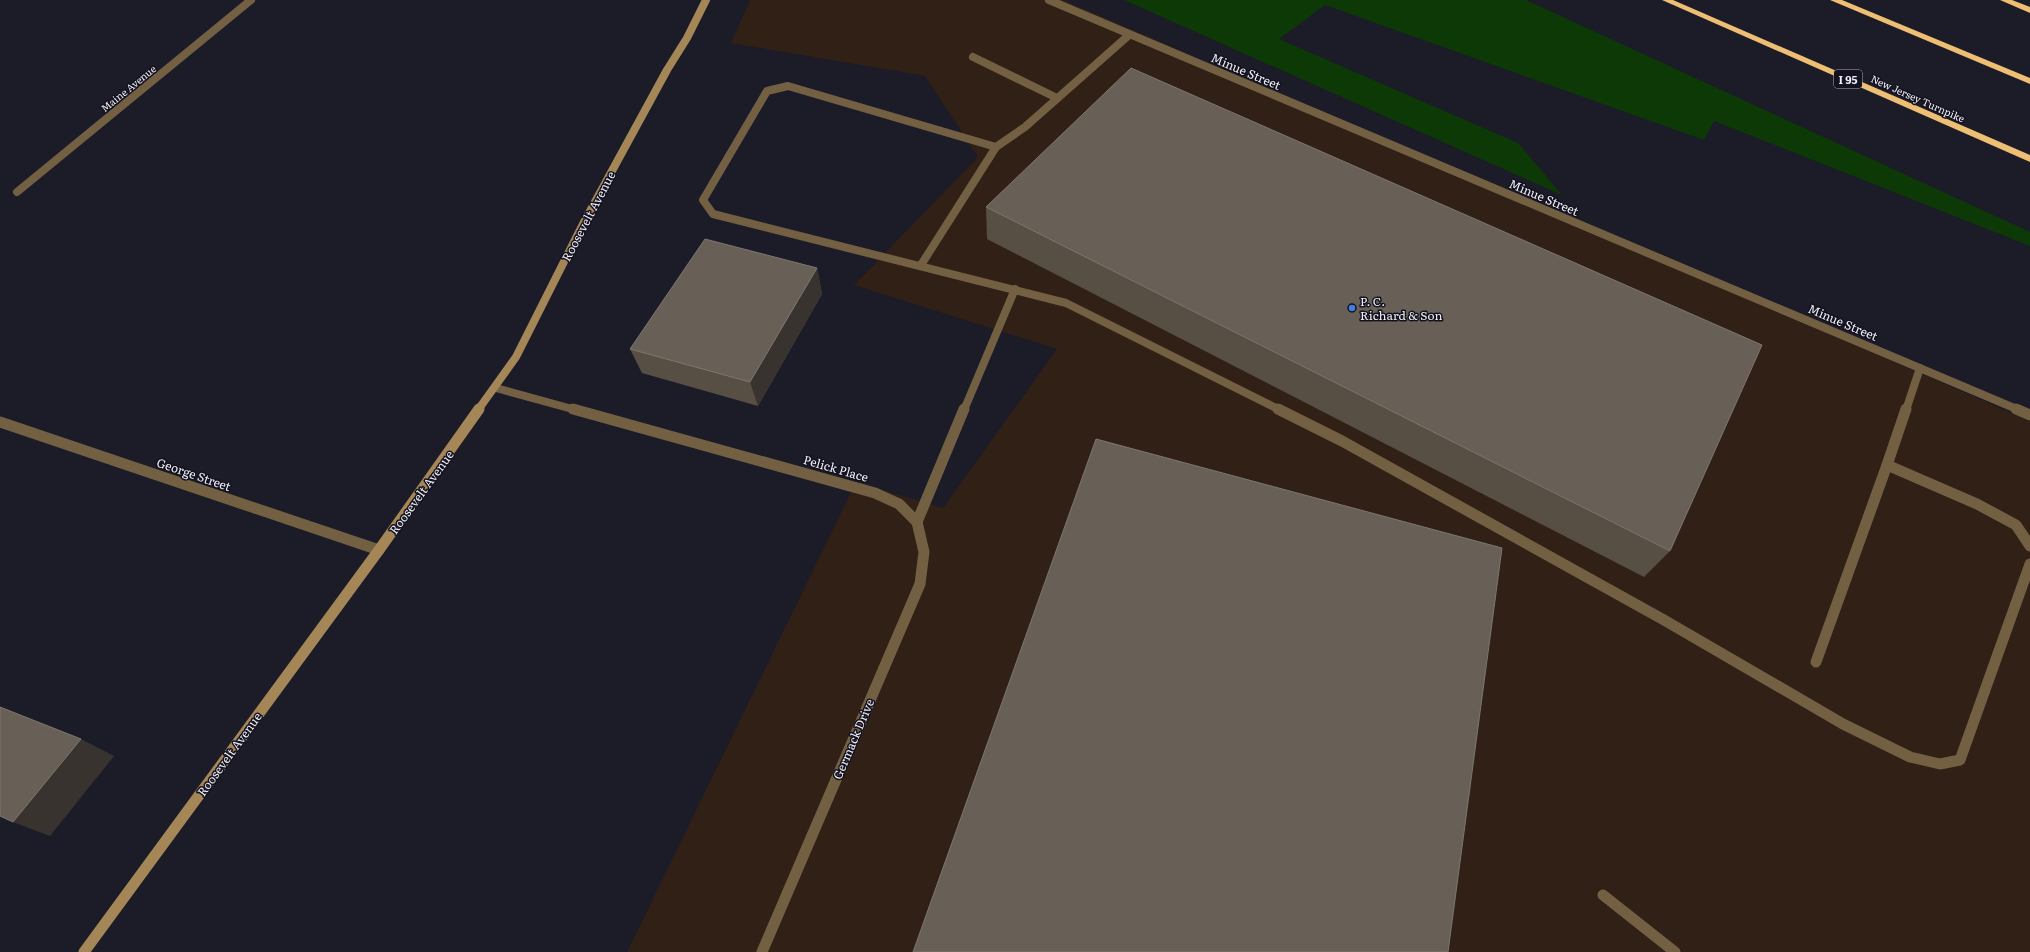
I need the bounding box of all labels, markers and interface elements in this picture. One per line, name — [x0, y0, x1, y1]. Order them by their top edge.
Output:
street label: Minue Street — [1208, 48, 1284, 94]
street label: Maine Avenue — [97, 61, 159, 115]
road number: I 95 — [1834, 70, 1862, 88]
street label: New Jersey Turnpike — [1869, 71, 1967, 125]
street label: Roosevelt Avenue — [557, 168, 619, 264]
street label: Minue Street — [1506, 174, 1582, 220]
place label: P. C. Richard & Son — [1360, 292, 1442, 324]
street label: Minue Street — [1805, 299, 1881, 345]
marker: P. C. Richard & Son — [1347, 303, 1357, 313]
street label: Roosevelt Avenue — [384, 446, 458, 538]
street label: Pelick Place — [801, 450, 871, 486]
street label: George Street — [155, 453, 234, 495]
street label: Germack Drive — [828, 696, 878, 782]
street label: Roosevelt Avenue — [192, 708, 266, 800]

